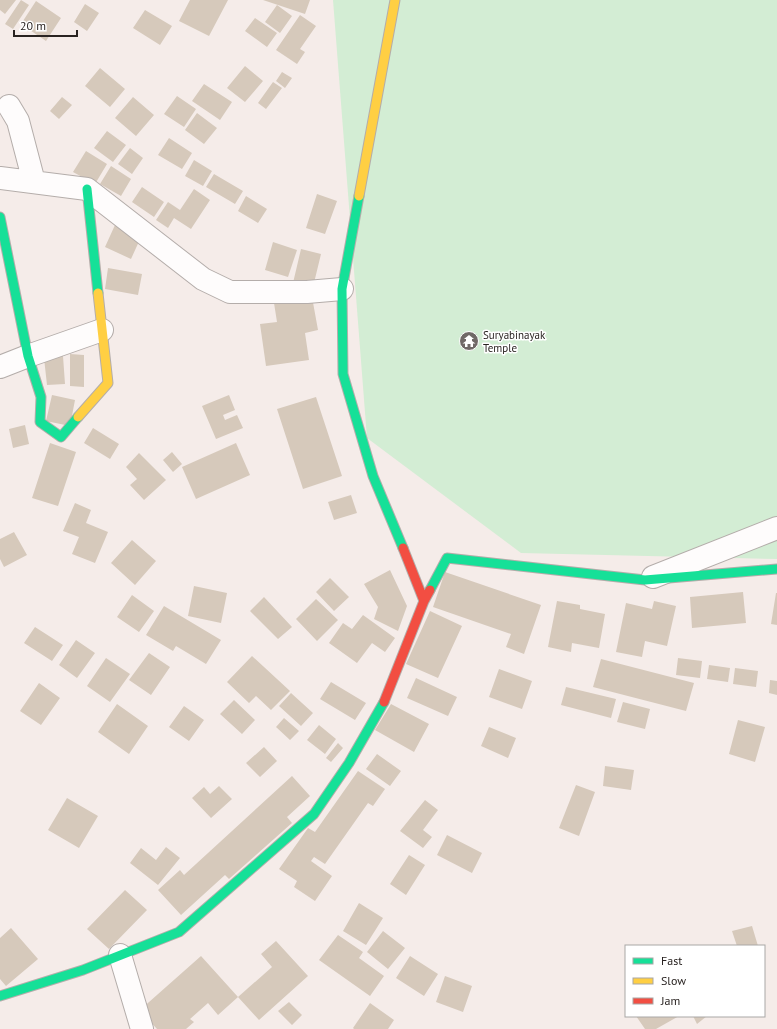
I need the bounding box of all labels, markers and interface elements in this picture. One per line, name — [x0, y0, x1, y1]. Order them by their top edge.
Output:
scale bar — [14, 12, 77, 38]
text: 20 m — [20, 18, 46, 33]
place label: Suryabinayak Temple — [483, 328, 546, 355]
temple icon: Suryabinayak Temple — [458, 330, 480, 352]
legend — [625, 945, 765, 1017]
text: Fast — [661, 953, 682, 968]
text: Slow — [661, 973, 686, 988]
text: Jam — [660, 993, 680, 1008]

